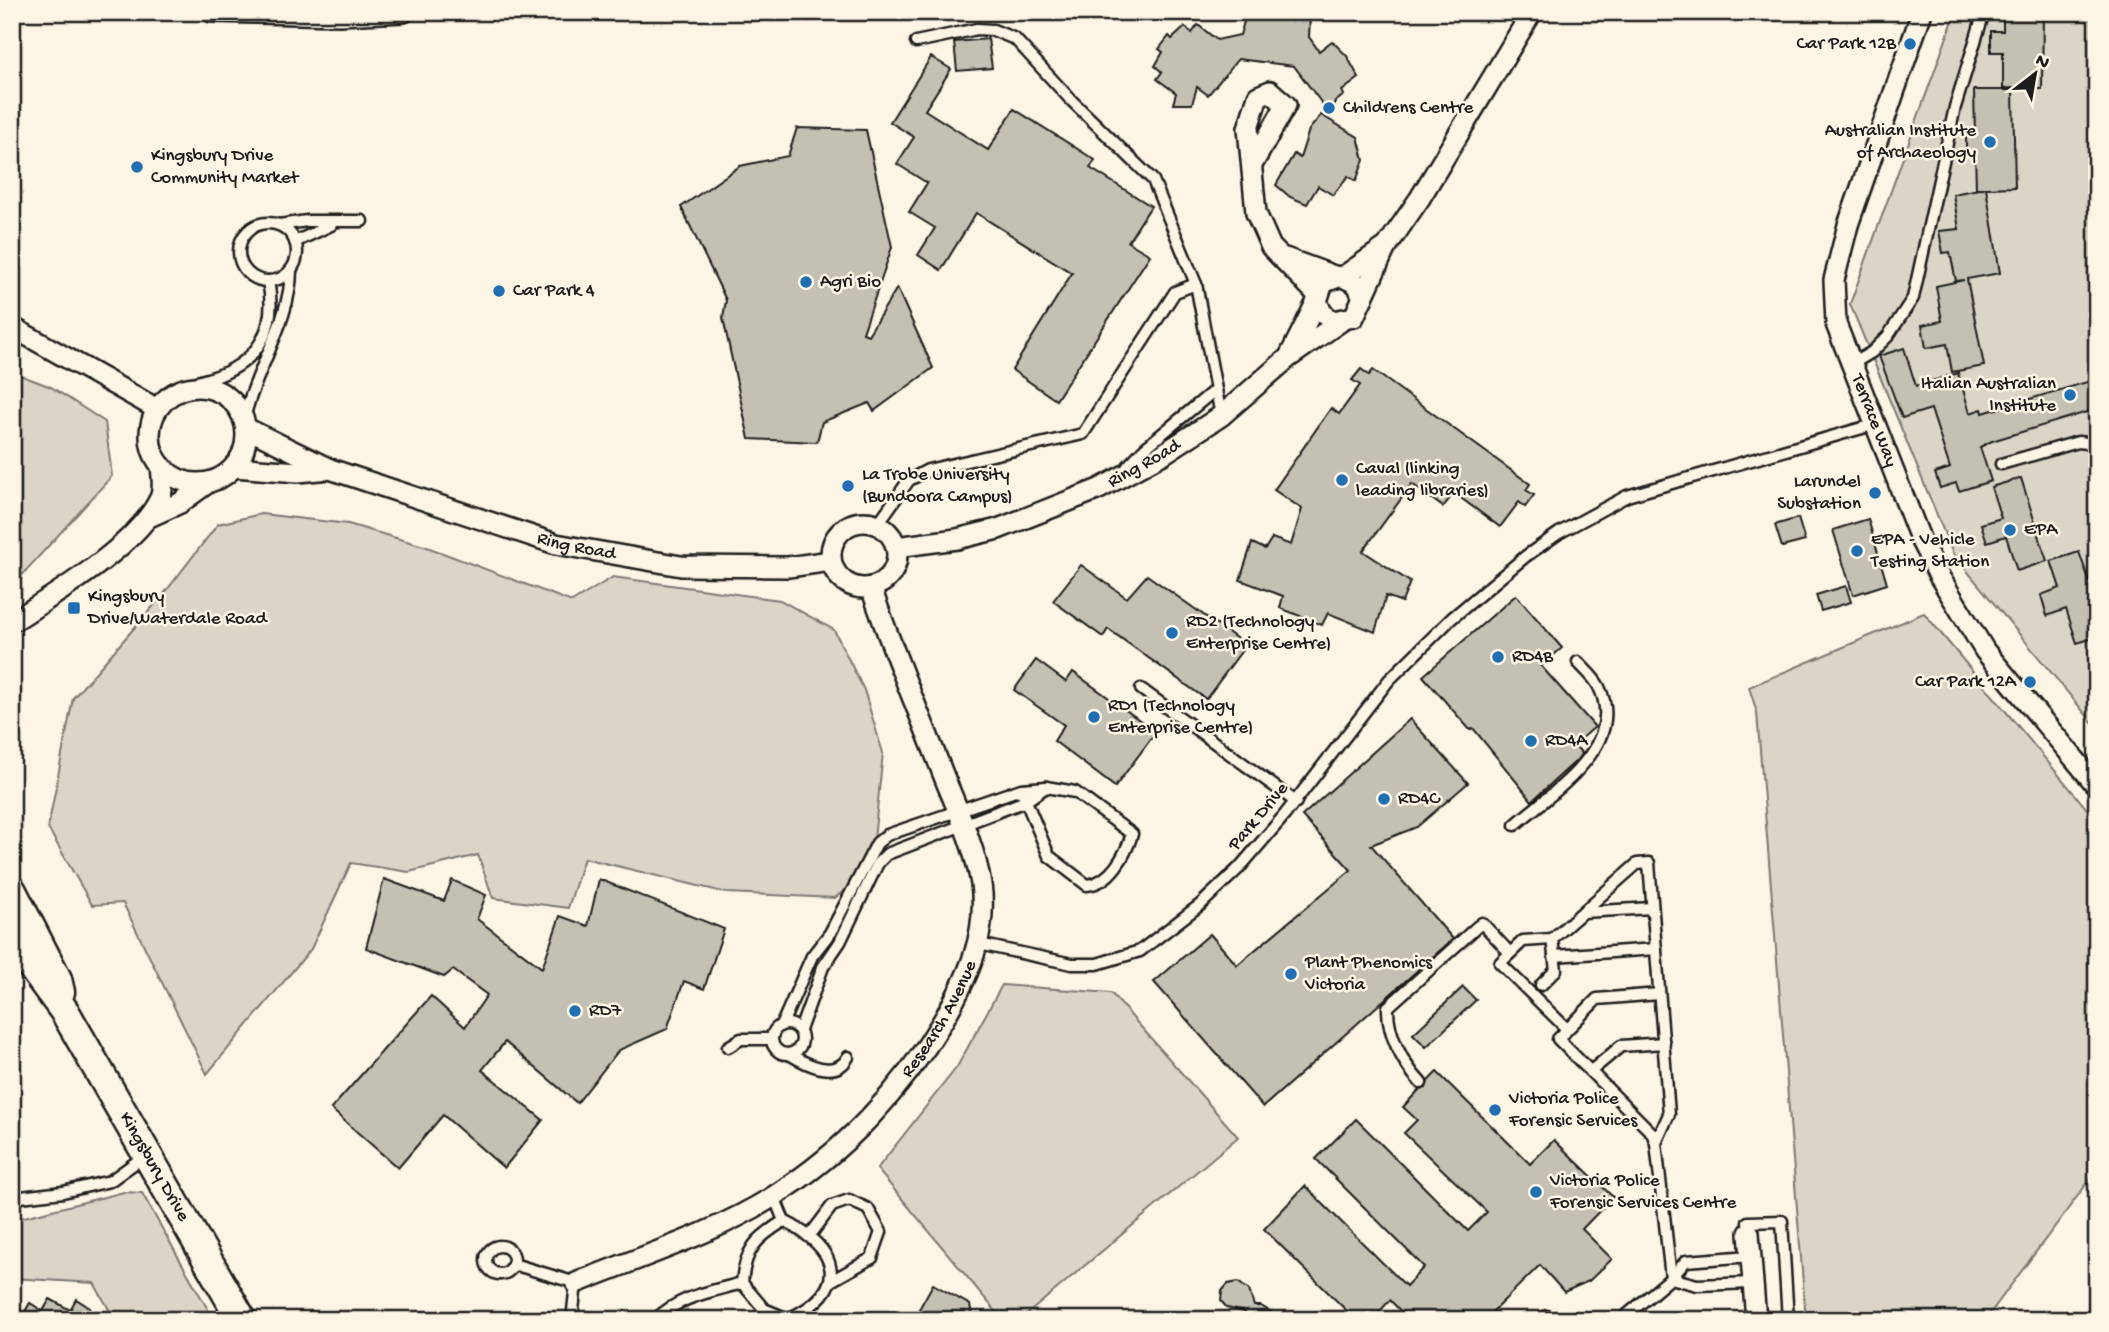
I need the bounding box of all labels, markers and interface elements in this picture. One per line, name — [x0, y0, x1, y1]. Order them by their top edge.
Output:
place label: Car Park 12B — [1797, 33, 1897, 56]
marker: Car Park 12B — [1902, 36, 1918, 52]
north arrow — [2000, 38, 2070, 108]
text: N — [2031, 49, 2053, 75]
place label: Childrens Centre — [1343, 97, 1474, 120]
marker: Childrens Centre — [1321, 100, 1337, 116]
place label: Australian Institute of Archaeology — [1825, 120, 1977, 165]
marker: Australian Institute of Archaeology — [1982, 134, 1998, 150]
place label: Kingsbury Drive Community Market — [151, 145, 301, 190]
marker: Kingsbury Drive Community Market — [129, 159, 145, 175]
place label: Agri Bio — [820, 271, 881, 294]
marker: Agri Bio — [798, 274, 814, 290]
place label: Car Park 4 — [513, 280, 595, 303]
marker: Car Park 4 — [491, 283, 507, 299]
street label: Terrace Way — [1845, 370, 1903, 471]
place label: Italian Australian Institute — [1921, 373, 2056, 418]
marker: Italian Australian Institute — [2062, 387, 2078, 403]
street label: Ring Road — [1104, 433, 1186, 493]
place label: Caval (linking leading libraries) — [1356, 458, 1489, 503]
place label: La Trobe University (Bundoora Campus) — [862, 464, 1013, 509]
place label: Larundel Substation — [1777, 471, 1861, 516]
marker: Caval (linking leading libraries) — [1334, 472, 1350, 488]
marker: La Trobe University (Bundoora Campus) — [840, 478, 856, 494]
marker: Larundel Substation — [1867, 485, 1883, 501]
place label: EPA — [2024, 519, 2059, 542]
marker: EPA — [2002, 522, 2018, 538]
street label: Ring Road — [534, 527, 619, 566]
place label: EPA - Vehicle Testing Station — [1870, 529, 1989, 574]
marker: EPA - Vehicle Testing Station — [1849, 543, 1865, 559]
place label: Kingsbury Drive/Waterdale Road — [86, 586, 269, 631]
marker: Kingsbury Drive/Waterdale Road — [66, 600, 82, 616]
place label: RD2 (Technology Enterprise Centre) — [1186, 611, 1331, 656]
marker: RD2 (Technology Enterprise Centre) — [1164, 625, 1180, 641]
place label: RD4B — [1512, 646, 1554, 669]
marker: RD4B — [1490, 649, 1506, 665]
place label: Car Park 12A — [1915, 671, 2018, 694]
marker: Car Park 12A — [2022, 674, 2038, 690]
place label: RD1 (Technology Enterprise Centre) — [1108, 695, 1253, 740]
marker: RD1 (Technology Enterprise Centre) — [1086, 709, 1102, 725]
place label: RD4A — [1545, 730, 1589, 753]
marker: RD4A — [1523, 733, 1539, 749]
street label: Park Drive — [1223, 778, 1294, 857]
place label: RD4C — [1398, 788, 1441, 811]
marker: RD4C — [1376, 791, 1392, 807]
place label: Plant Phenomics Victoria — [1304, 952, 1433, 997]
street label: Research Avenue — [896, 957, 983, 1083]
marker: Plant Phenomics Victoria — [1283, 966, 1299, 982]
place label: RD7 — [589, 1000, 622, 1023]
marker: RD7 — [567, 1003, 583, 1019]
place label: Victoria Police Forensic Services — [1508, 1088, 1638, 1133]
marker: Victoria Police Forensic Services — [1487, 1102, 1503, 1118]
street label: Kingsbury Drive — [114, 1108, 195, 1226]
place label: Victoria Police Forensic Services Centre — [1549, 1170, 1736, 1215]
marker: Victoria Police Forensic Services Centre — [1528, 1184, 1544, 1200]

